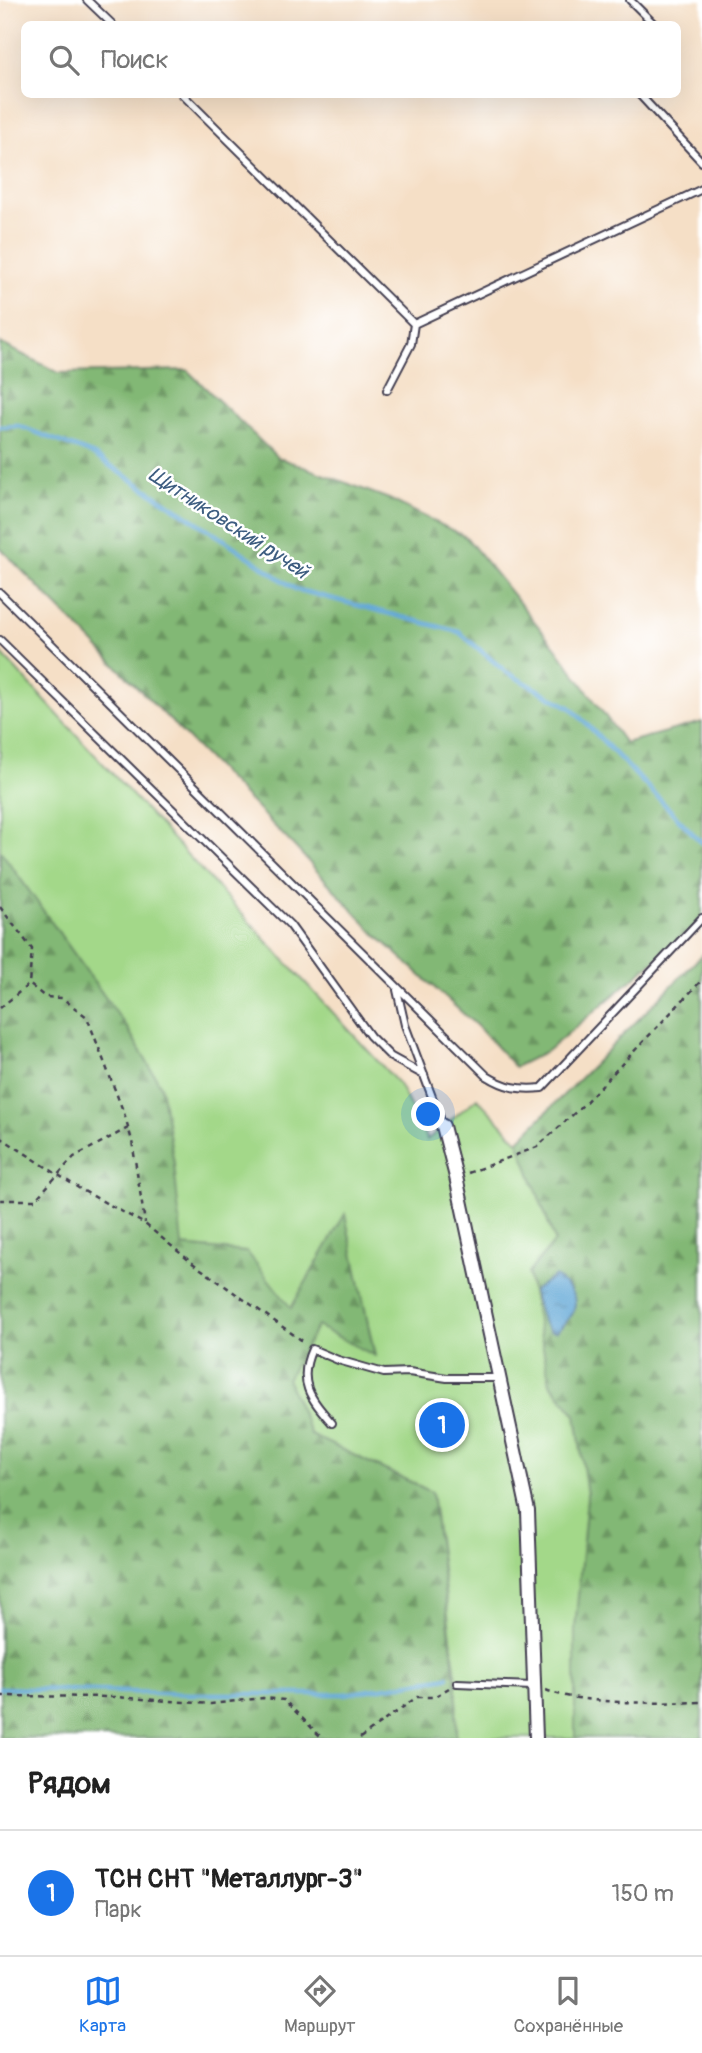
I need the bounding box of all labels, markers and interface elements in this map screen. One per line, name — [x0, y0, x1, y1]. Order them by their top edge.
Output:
search box — [21, 21, 681, 98]
icon: search — [45, 41, 83, 79]
text: Поиск — [101, 44, 169, 76]
water label: Щитниковский ручей — [143, 461, 315, 586]
your location — [411, 1097, 445, 1131]
pin: 1 — [419, 1399, 465, 1451]
text: Рядом — [28, 1765, 111, 1802]
text: ТСН СНТ "Металлург-3" — [95, 1863, 363, 1895]
text: 1 — [47, 1879, 56, 1908]
text: 150 m — [611, 1879, 674, 1908]
text: Парк — [95, 1895, 142, 1924]
tab: Карта — [79, 1972, 126, 2038]
tab: Маршрут — [284, 1972, 356, 2038]
tab: Сохранённые — [513, 1972, 623, 2038]

